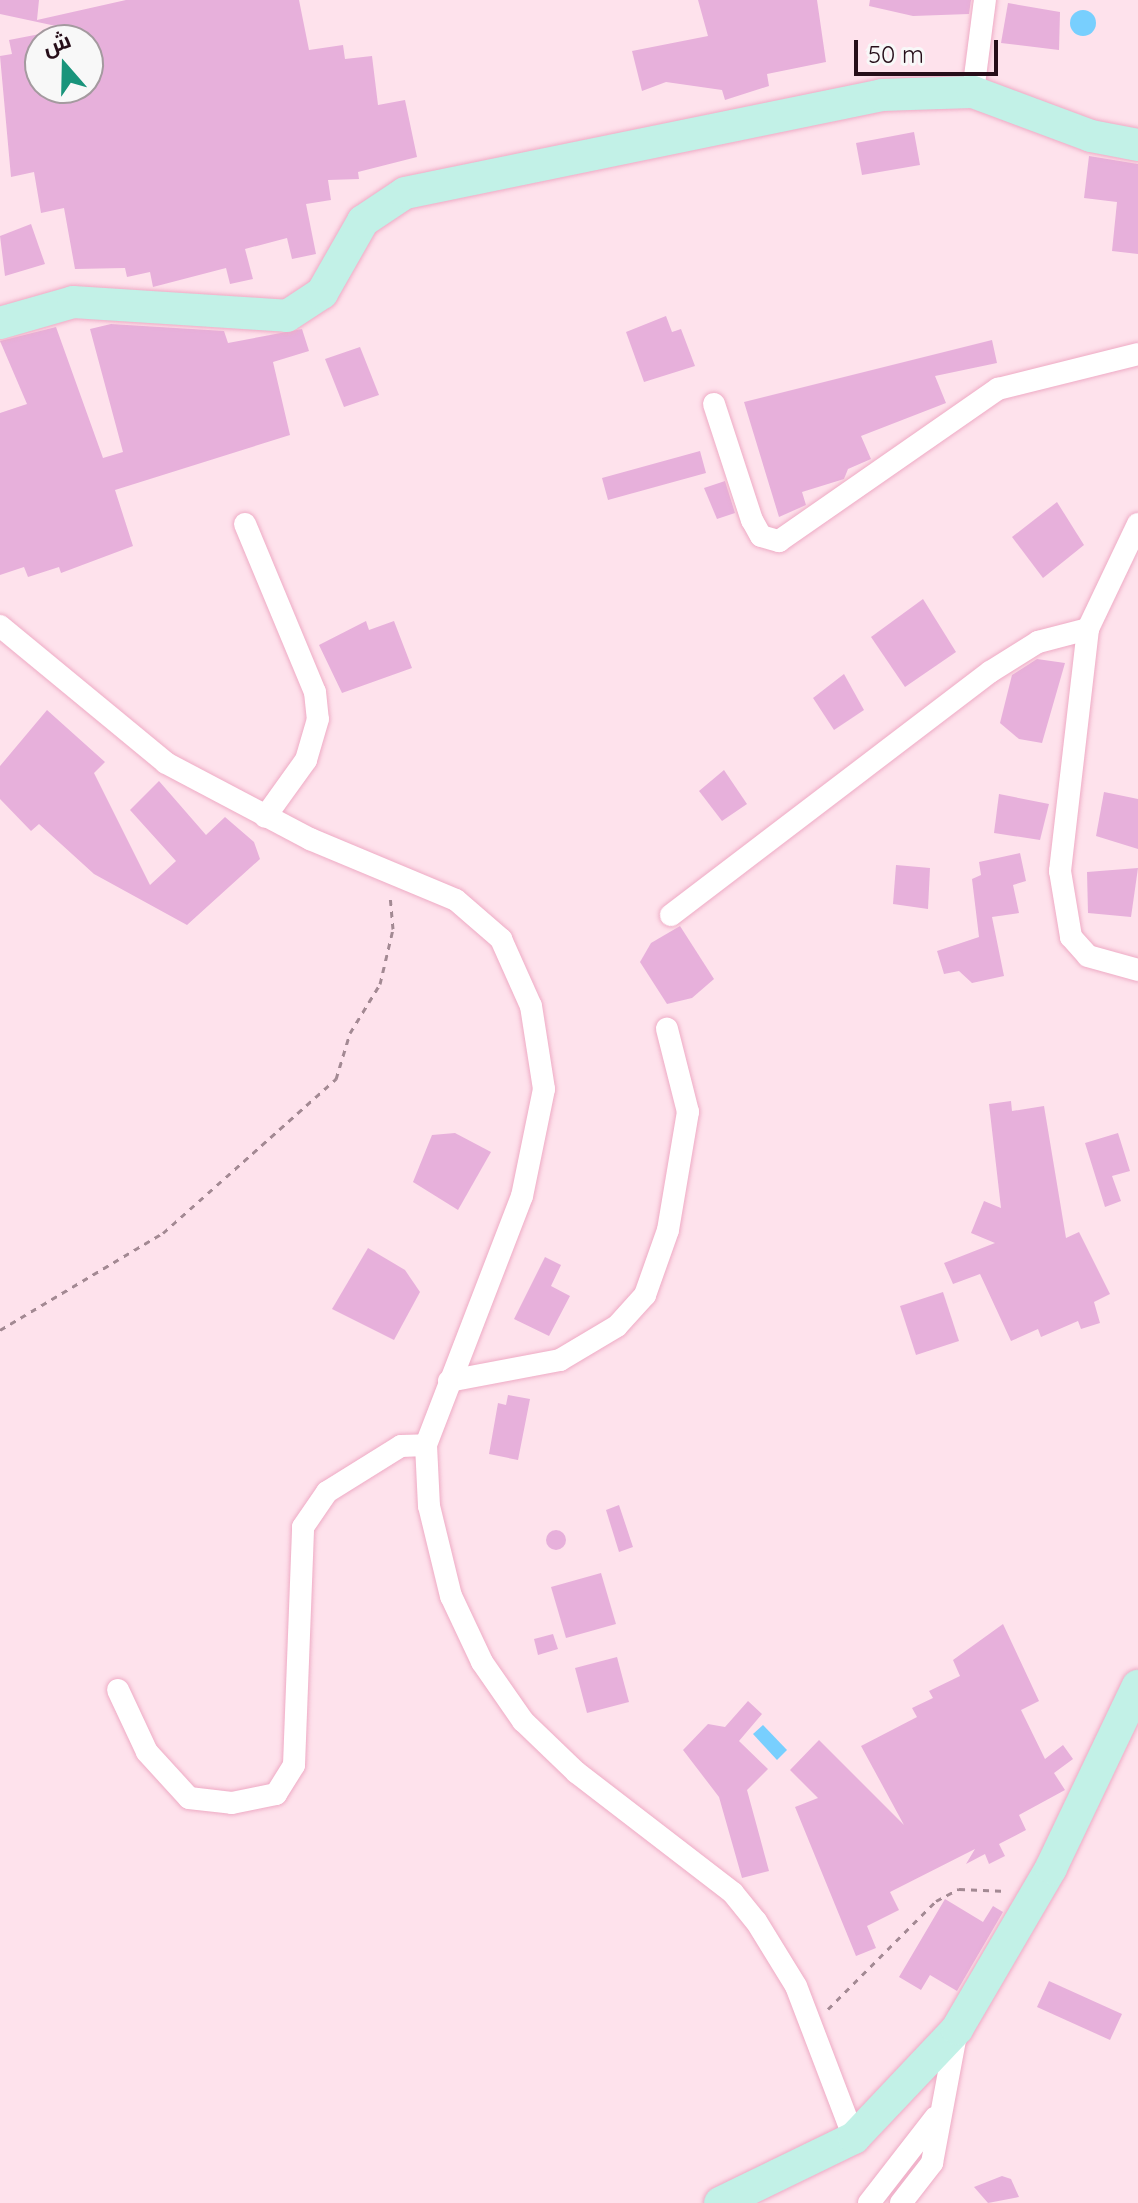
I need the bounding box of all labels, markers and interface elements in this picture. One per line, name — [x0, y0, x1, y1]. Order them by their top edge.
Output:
north arrow — [24, 24, 104, 104]
scale bar — [858, 24, 1002, 74]
text: ش — [38, 25, 75, 61]
text: 50 m — [868, 39, 924, 69]

